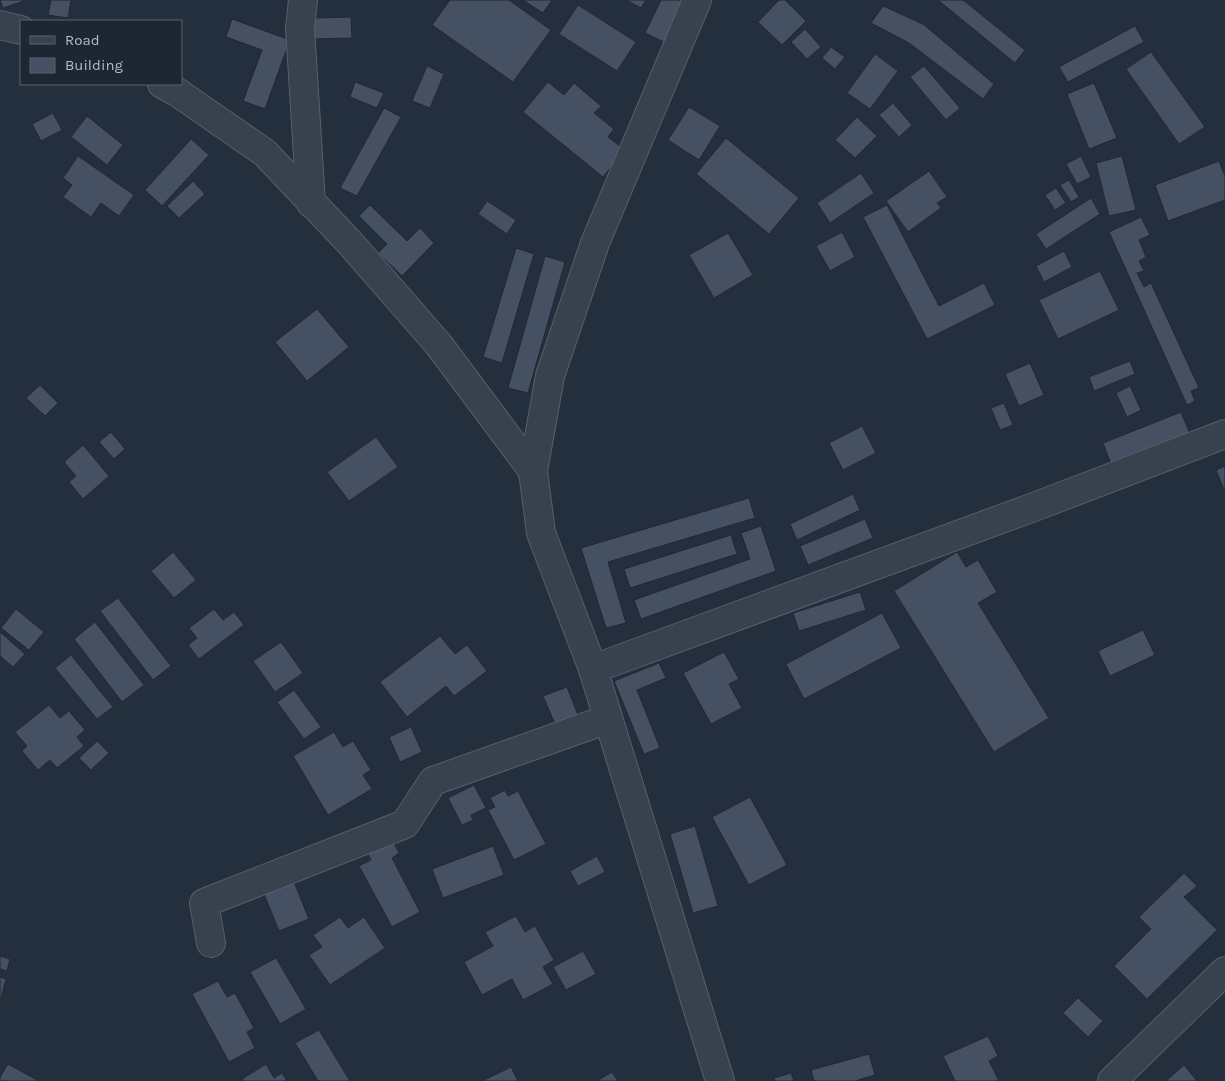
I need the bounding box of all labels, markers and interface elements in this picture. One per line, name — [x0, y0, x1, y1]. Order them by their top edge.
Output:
legend — [20, 20, 182, 85]
text: Road — [65, 31, 100, 49]
text: Building — [65, 56, 123, 74]

